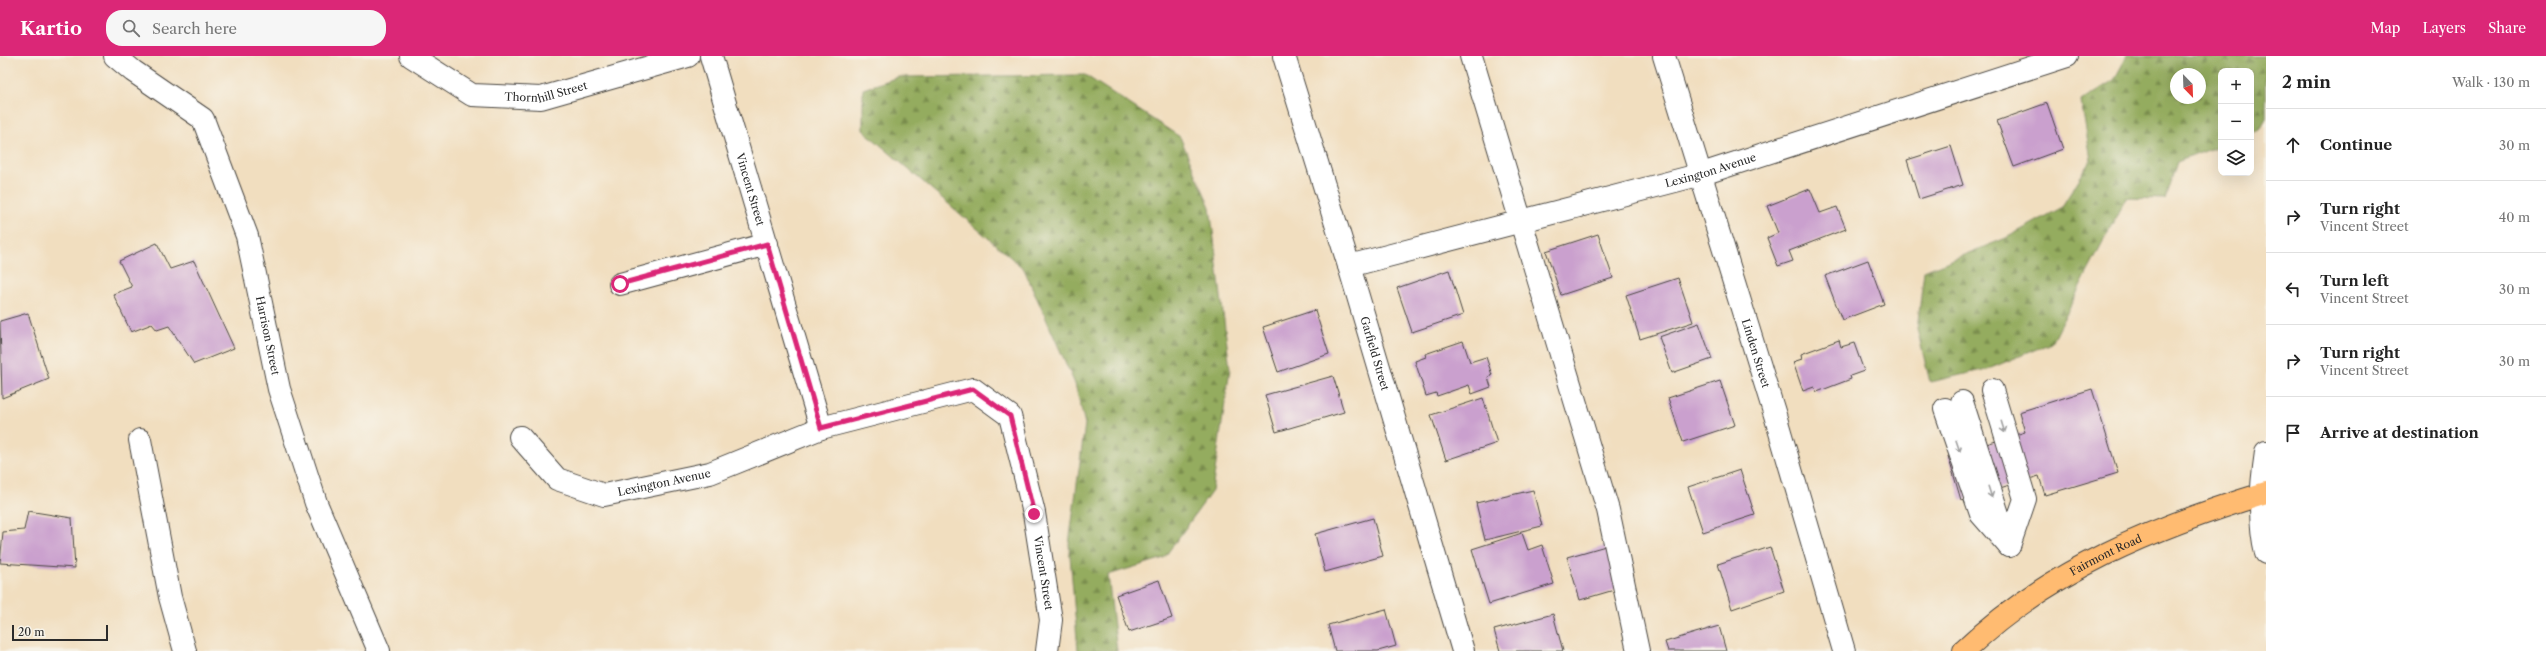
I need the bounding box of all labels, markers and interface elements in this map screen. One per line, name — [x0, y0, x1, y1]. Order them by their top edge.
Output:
search box — [106, 10, 386, 46]
text: Kartio — [20, 17, 82, 40]
icon: search — [120, 17, 142, 39]
text: Search here — [152, 19, 237, 38]
text: Map — [2370, 19, 2400, 37]
text: Layers — [2422, 19, 2466, 37]
text: Share — [2488, 19, 2526, 37]
north arrow — [2170, 68, 2206, 104]
map controls — [2218, 68, 2254, 176]
button: + — [2218, 68, 2254, 104]
text: 2 min — [2282, 72, 2331, 92]
text: Walk · 130 m — [2452, 74, 2530, 90]
street label: Thornhill Street — [504, 78, 589, 106]
button: − — [2218, 104, 2254, 140]
icon: ahead — [2282, 134, 2304, 156]
text: Continue — [2320, 135, 2392, 154]
text: 30 m — [2499, 137, 2530, 153]
button: layers — [2218, 140, 2254, 176]
street label: Vincent Street — [733, 150, 768, 227]
street label: Lexington Avenue — [1663, 150, 1758, 190]
text: Turn right — [2320, 199, 2400, 218]
icon: right — [2282, 206, 2304, 228]
text: 40 m — [2499, 209, 2530, 225]
text: Vincent Street — [2320, 218, 2409, 234]
text: Turn left — [2320, 271, 2389, 290]
route start — [611, 275, 629, 293]
icon: left — [2282, 278, 2304, 300]
text: 30 m — [2499, 281, 2530, 297]
text: Vincent Street — [2320, 290, 2409, 306]
street label: Harrison Street — [253, 295, 283, 376]
street label: Garfield Street — [1357, 315, 1393, 392]
street label: Linden Street — [1739, 317, 1773, 389]
text: Turn right — [2320, 343, 2400, 362]
icon: right — [2282, 350, 2304, 372]
text: 30 m — [2499, 353, 2530, 369]
text: Vincent Street — [2320, 362, 2409, 378]
one-way arrow — [2000, 421, 2007, 434]
icon: arrive — [2282, 422, 2304, 444]
text: Arrive at destination — [2320, 423, 2479, 442]
one-way arrow — [1954, 439, 1962, 451]
street label: Lexington Avenue — [616, 466, 712, 499]
one-way arrow — [1987, 486, 1995, 498]
route end — [1025, 505, 1043, 523]
street label: Fairmont Road — [2067, 531, 2144, 579]
street label: Vincent Street — [1031, 534, 1056, 611]
scale bar — [12, 623, 108, 642]
text: 20 m — [18, 625, 44, 639]

